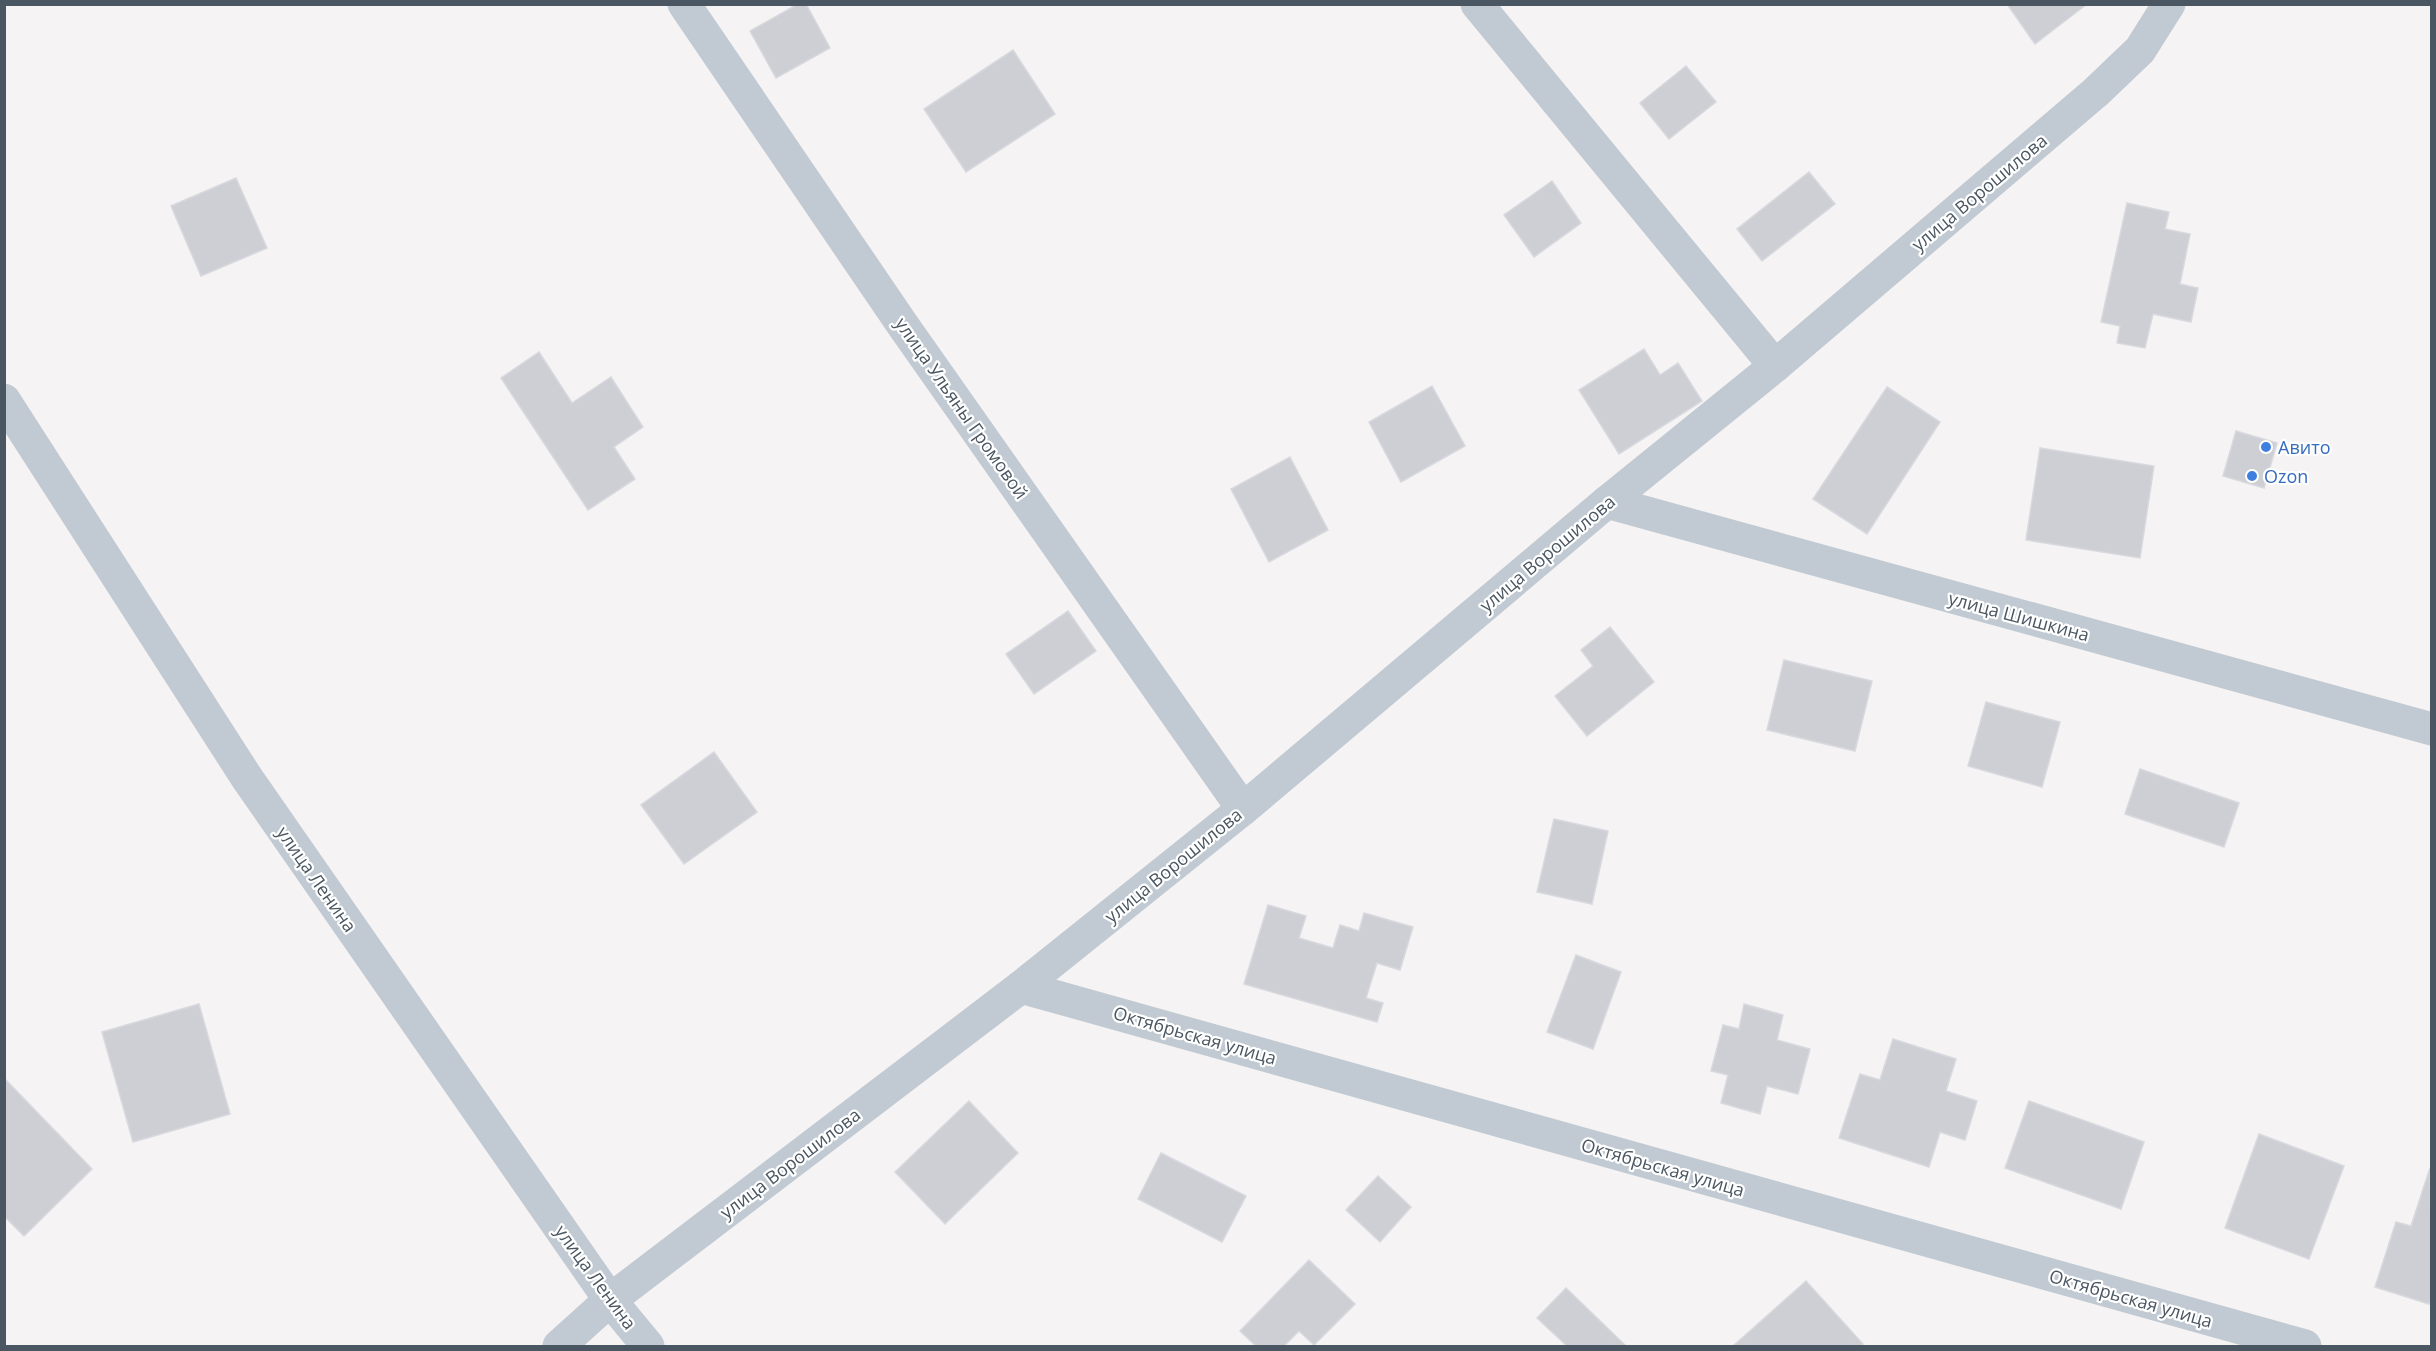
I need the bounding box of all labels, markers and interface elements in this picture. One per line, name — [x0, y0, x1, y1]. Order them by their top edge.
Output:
street label: улица Ворошилова — [1906, 128, 2052, 256]
street label: улица Ульяны Громовой — [890, 312, 1034, 504]
place label: Авито — [2278, 435, 2330, 459]
marker: Авито — [2259, 440, 2273, 454]
place label: Ozon — [2264, 464, 2308, 488]
marker: Ozon — [2245, 469, 2259, 483]
street label: улица Ворошилова — [1474, 489, 1620, 617]
street label: улица Шишкина — [1946, 586, 2092, 646]
street label: улица Ворошилова — [1099, 802, 1247, 928]
street label: улица Ленина — [272, 821, 362, 937]
street label: Октябрьская улица — [1111, 1000, 1279, 1070]
street label: улица Ворошилова — [715, 1102, 865, 1224]
street label: Октябрьская улица — [1579, 1132, 1747, 1202]
street label: улица Ленина — [550, 1220, 642, 1334]
street label: Октябрьская улица — [2047, 1263, 2215, 1333]

